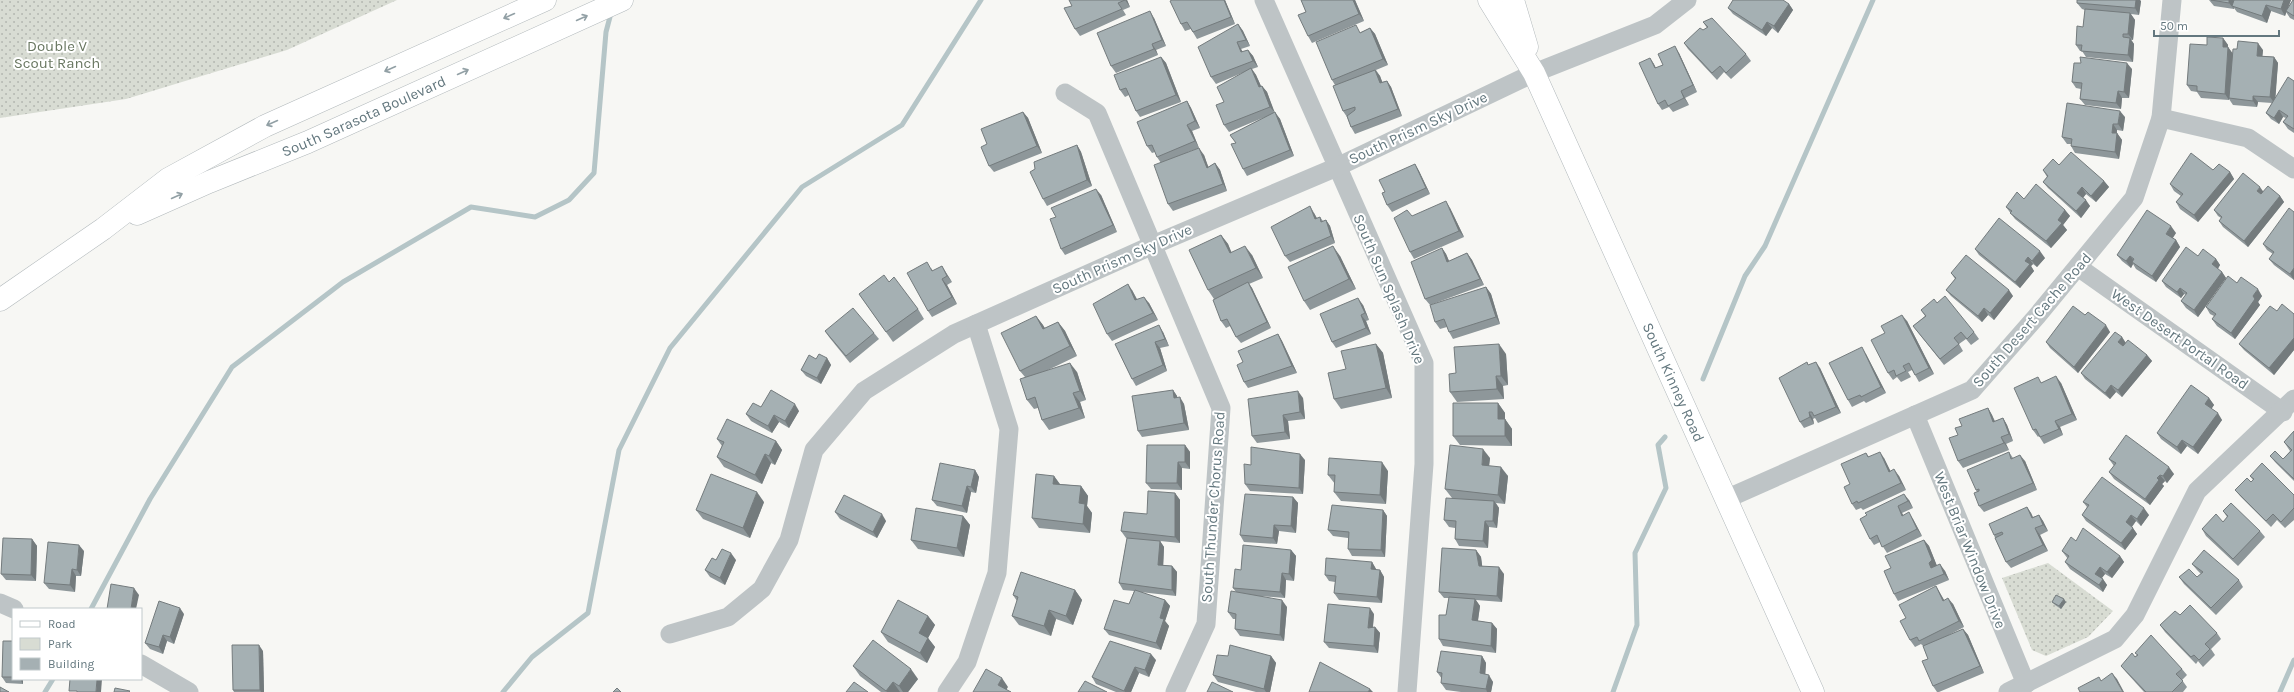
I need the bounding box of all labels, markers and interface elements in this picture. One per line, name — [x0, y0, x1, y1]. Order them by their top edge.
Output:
scale bar — [2154, 12, 2279, 38]
one-way arrow — [503, 13, 515, 20]
one-way arrow — [575, 14, 587, 21]
text: 50 m — [2160, 19, 2188, 33]
park label: Double V Scout Ranch — [14, 37, 100, 72]
one-way arrow — [385, 66, 397, 74]
one-way arrow — [457, 68, 469, 75]
street label: South Sarasota Boulevard — [279, 72, 449, 161]
street label: South Prism Sky Drive — [1346, 88, 1490, 168]
one-way arrow — [266, 120, 278, 127]
one-way arrow — [171, 192, 183, 199]
street label: South Sun Splash Drive — [1349, 211, 1429, 367]
street label: South Prism Sky Drive — [1049, 220, 1195, 298]
street label: South Desert Cache Road — [1969, 249, 2095, 391]
street label: West Desert Portal Road — [2108, 285, 2252, 393]
street label: South Kinney Road — [1639, 320, 1708, 445]
street label: South Thunder Chorus Road — [1197, 411, 1229, 603]
street label: West Briar Window Drive — [1930, 469, 2010, 631]
legend — [12, 608, 142, 680]
text: Road — [48, 617, 76, 631]
text: Park — [48, 637, 73, 651]
text: Building — [48, 657, 95, 671]

